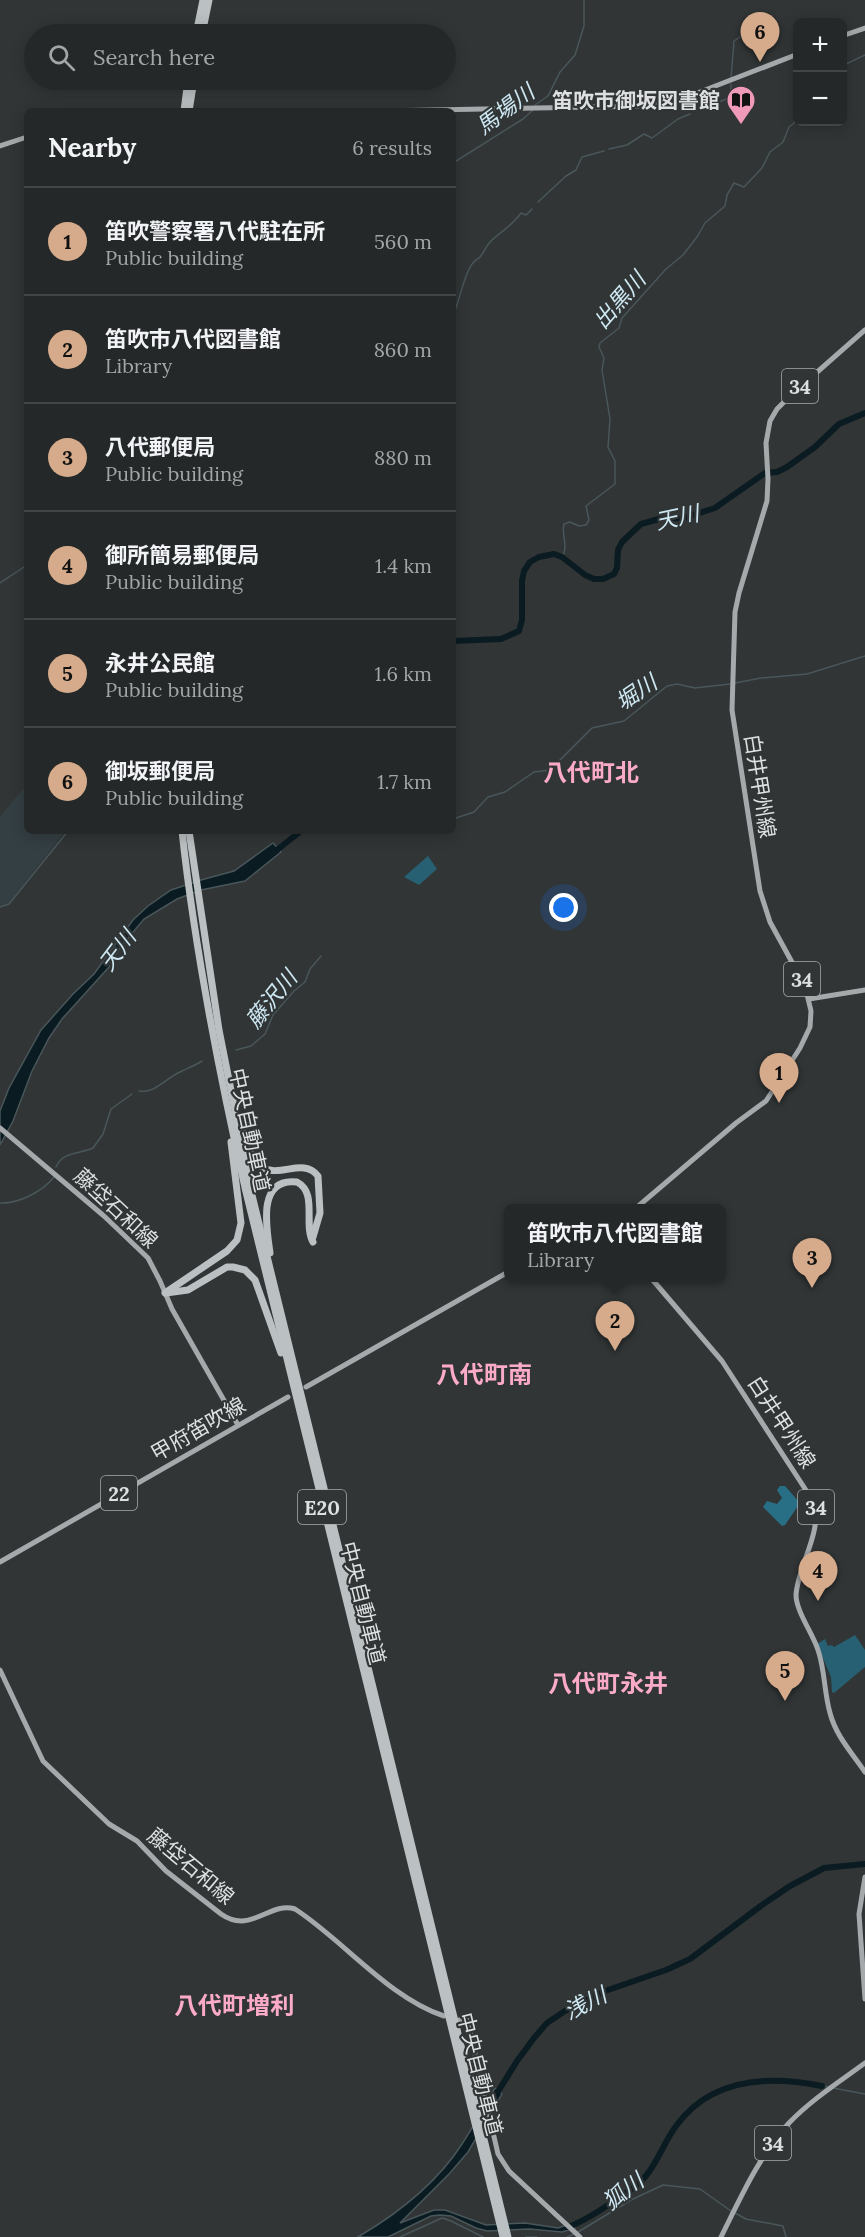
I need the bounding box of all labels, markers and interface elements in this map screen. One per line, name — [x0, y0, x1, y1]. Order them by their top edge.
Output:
pin: 6 — [740, 13, 780, 62]
map controls — [793, 18, 847, 126]
button: + — [793, 18, 847, 72]
search box — [24, 24, 456, 90]
icon: search — [45, 41, 78, 74]
text: Search here — [93, 43, 215, 71]
button: − — [793, 72, 847, 126]
water label: 馬場川 — [470, 77, 541, 140]
library icon: 笛吹市御坂図書館 — [725, 84, 757, 126]
place label: 笛吹市御坂図書館 — [552, 87, 720, 114]
text: Nearby — [48, 131, 136, 164]
text: 6 results — [352, 135, 432, 160]
text: 笛吹警察署八代駐在所 — [105, 217, 325, 245]
text: 1 — [63, 229, 72, 254]
text: 560 m — [374, 229, 432, 254]
text: Public building — [105, 245, 243, 270]
water label: 出黒川 — [587, 264, 653, 334]
text: 笛吹市八代図書館 — [105, 325, 281, 353]
text: 2 — [62, 337, 73, 362]
text: 860 m — [374, 337, 432, 362]
text: Library — [105, 353, 172, 378]
road number: 34 — [782, 369, 818, 403]
text: 八代郵便局 — [105, 433, 215, 461]
text: 3 — [62, 445, 73, 470]
text: 880 m — [374, 445, 432, 470]
text: Public building — [105, 461, 243, 486]
water label: 天川 — [653, 498, 703, 535]
text: 御所簡易郵便局 — [105, 541, 259, 569]
text: 4 — [62, 553, 73, 578]
text: 1.4 km — [375, 553, 432, 578]
text: Public building — [105, 569, 243, 594]
text: 永井公民館 — [105, 649, 215, 677]
text: 5 — [62, 661, 73, 686]
text: 1.6 km — [375, 661, 432, 686]
water label: 堀川 — [610, 667, 664, 716]
text: Public building — [105, 677, 243, 702]
street label: 白井甲州線 — [738, 732, 782, 840]
text: 御坂郵便局 — [105, 757, 215, 785]
district label: 八代町北 — [543, 757, 639, 788]
text: 6 — [62, 769, 73, 794]
text: 1.7 km — [377, 769, 432, 794]
text: Public building — [105, 785, 243, 810]
your location — [549, 893, 578, 922]
water label: 天川 — [93, 922, 143, 976]
road number: 34 — [784, 962, 820, 996]
water label: 藤沢川 — [239, 963, 304, 1033]
pin: 1 — [760, 1054, 798, 1103]
street label: 中央自動車道 — [224, 1066, 276, 1194]
street label: 藤垈石和線 — [68, 1162, 164, 1254]
popup — [504, 1204, 726, 1282]
text: 笛吹市八代図書館 — [527, 1219, 703, 1247]
pin: 3 — [792, 1238, 832, 1288]
text: Library — [527, 1247, 594, 1272]
pin: 2 — [596, 1302, 634, 1351]
district label: 八代町南 — [436, 1359, 532, 1390]
street label: 白井甲州線 — [742, 1371, 822, 1473]
street label: 甲府笛吹線 — [146, 1391, 250, 1467]
road number: 22 — [101, 1476, 137, 1510]
road number: E20 — [298, 1490, 346, 1524]
road number: 34 — [798, 1490, 834, 1524]
street label: 中央自動車道 — [335, 1539, 391, 1667]
pin: 4 — [798, 1552, 838, 1601]
pin: 5 — [766, 1652, 804, 1701]
district label: 八代町永井 — [548, 1668, 668, 1699]
street label: 藤垈石和線 — [142, 1822, 240, 1910]
water label: 浅川 — [559, 1980, 613, 2025]
district label: 八代町増利 — [174, 1990, 294, 2021]
street label: 中央自動車道 — [452, 2010, 508, 2138]
road number: 34 — [755, 2126, 791, 2160]
water label: 狐川 — [597, 2165, 651, 2215]

